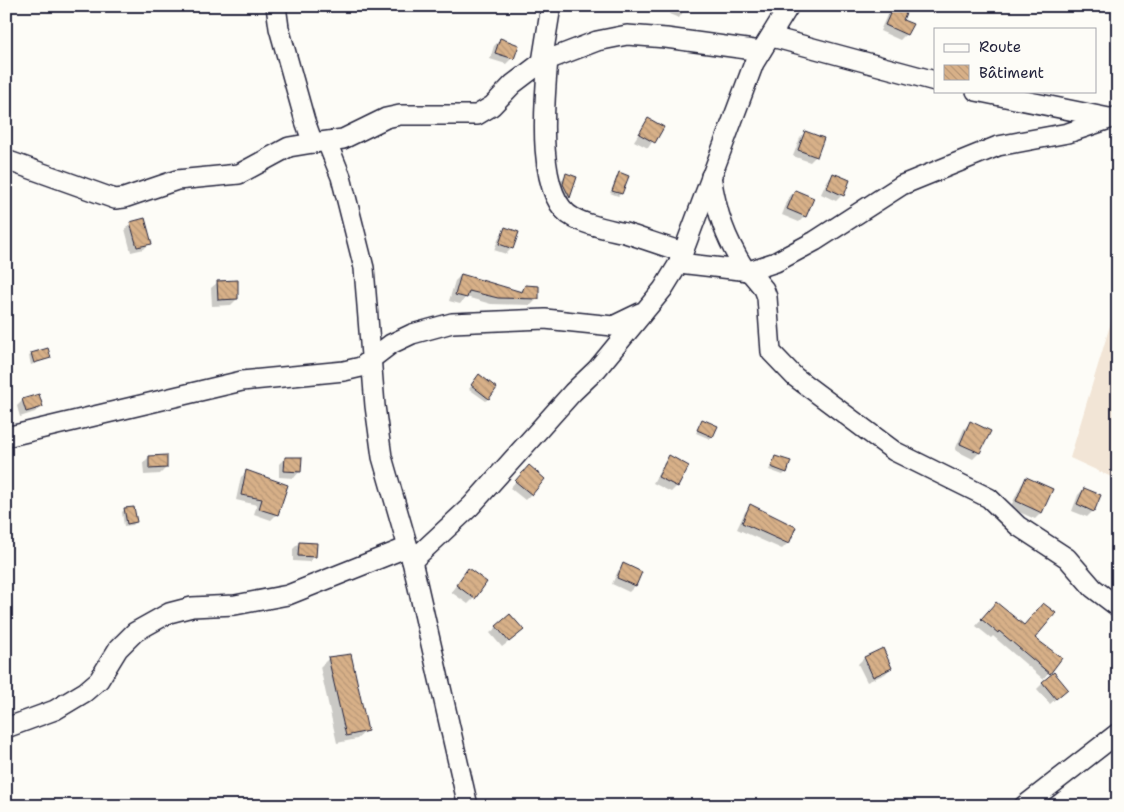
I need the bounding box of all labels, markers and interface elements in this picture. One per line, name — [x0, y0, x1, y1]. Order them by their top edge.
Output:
legend — [934, 28, 1096, 92]
text: Route — [979, 37, 1021, 57]
text: Bâtiment — [979, 63, 1044, 83]

